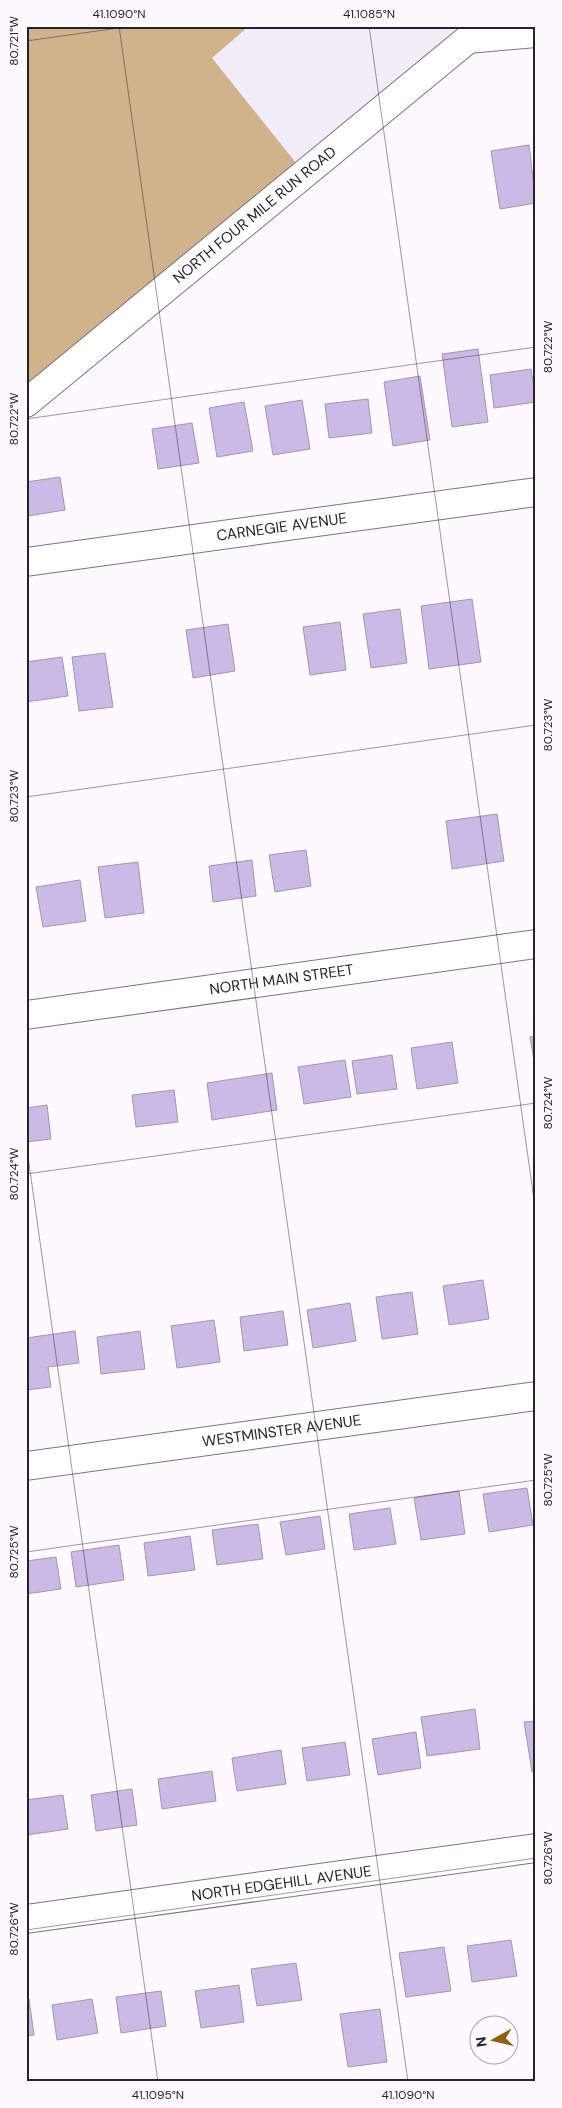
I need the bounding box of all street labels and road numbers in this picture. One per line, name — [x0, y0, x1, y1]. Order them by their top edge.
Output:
street label: NORTH FOUR MILE RUN ROAD — [169, 142, 340, 288]
street label: CARNEGIE AVENUE — [215, 508, 348, 546]
street label: NORTH MAIN STREET — [208, 960, 355, 999]
street label: WESTMINSTER AVENUE — [201, 1410, 362, 1452]
street label: NORTH EDGEHILL AVENUE — [190, 1861, 373, 1906]

